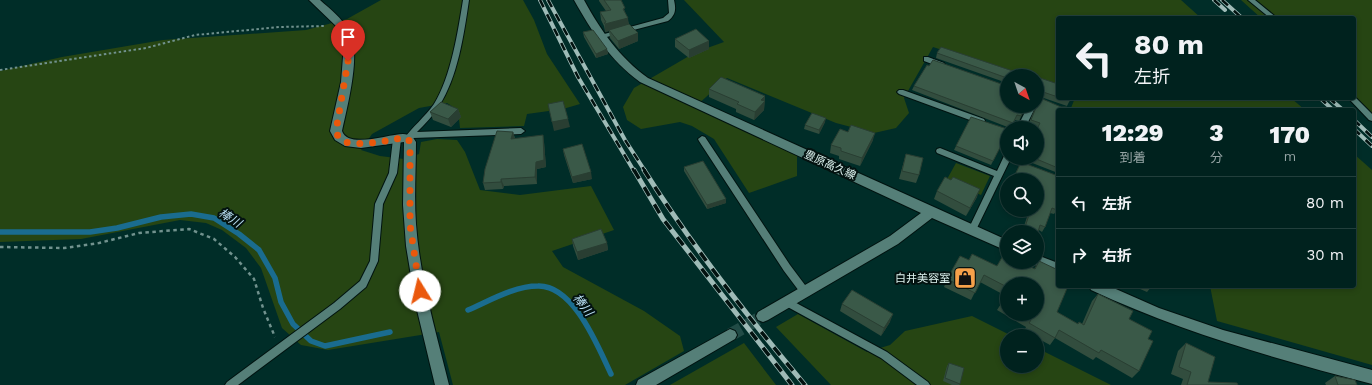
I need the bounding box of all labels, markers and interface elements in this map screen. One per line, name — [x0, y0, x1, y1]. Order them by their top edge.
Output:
pin — [331, 20, 365, 61]
icon: arrive — [337, 26, 359, 48]
text: 80 m — [1134, 28, 1204, 61]
icon: left — [1068, 32, 1120, 84]
text: 左折 — [1134, 66, 1170, 87]
north arrow — [1000, 69, 1044, 113]
map controls — [1000, 69, 1044, 373]
text: 12:29 — [1102, 119, 1163, 147]
text: 3 — [1209, 119, 1224, 147]
button: sound — [1000, 121, 1044, 165]
text: 170 — [1270, 121, 1310, 149]
street label: 豊原高久線 — [802, 148, 858, 182]
text: m — [1284, 149, 1296, 164]
text: 到着 — [1120, 150, 1146, 165]
text: 分 — [1210, 150, 1223, 165]
button: search — [1000, 173, 1044, 217]
icon: left — [1068, 192, 1090, 214]
text: 80 m — [1306, 194, 1344, 212]
text: 左折 — [1102, 195, 1132, 213]
water label: 棒川 — [216, 206, 246, 231]
button: layers — [1000, 225, 1044, 269]
icon: right — [1068, 244, 1090, 266]
text: 30 m — [1307, 246, 1344, 264]
text: 右折 — [1102, 247, 1132, 265]
shop icon: 白井美容室 — [952, 265, 978, 291]
position arrow — [399, 270, 441, 312]
place label: 白井美容室 — [895, 272, 950, 285]
button: + — [1000, 277, 1044, 321]
water label: 棒川 — [570, 291, 597, 320]
button: − — [1000, 329, 1044, 373]

